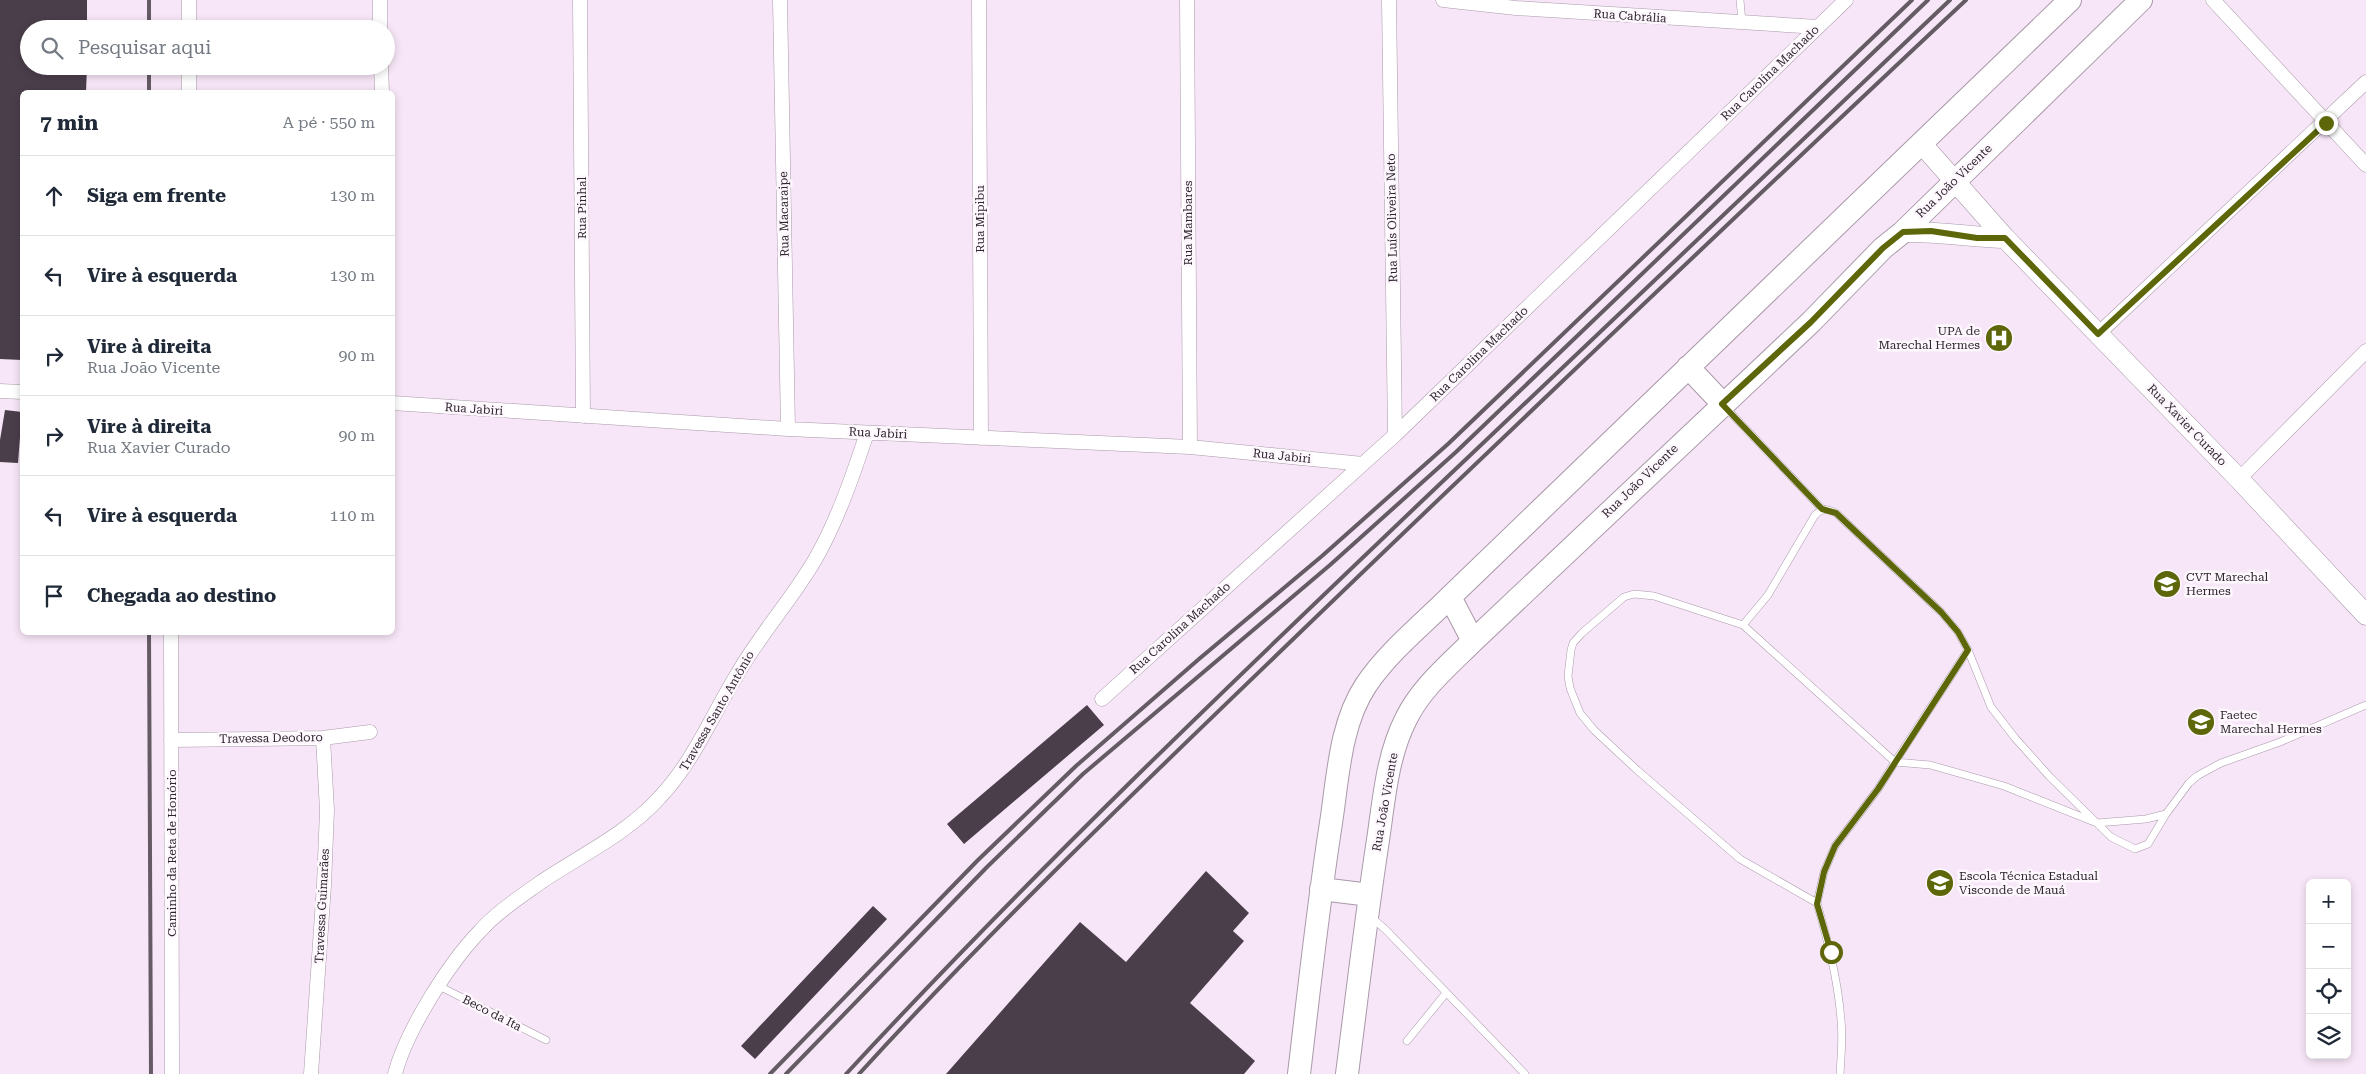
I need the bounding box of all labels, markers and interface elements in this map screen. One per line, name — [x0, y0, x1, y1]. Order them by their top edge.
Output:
street label: Rua Cabrália — [1593, 6, 1668, 26]
search box — [20, 20, 395, 75]
street label: Rua Carolina Machado — [1718, 23, 1822, 123]
icon: search — [38, 34, 66, 62]
text: Pesquisar aqui — [78, 36, 211, 59]
text: 7 min — [40, 111, 98, 135]
route end — [2315, 112, 2338, 135]
text: A pé · 550 m — [283, 113, 375, 132]
street label: Rua João Vicente — [1913, 141, 1995, 221]
street label: Rua Luís Oliveira Neto — [1384, 153, 1400, 283]
street label: Rua Macaraipe — [776, 171, 792, 257]
street label: Rua Pinhal — [575, 177, 589, 239]
street label: Rua Mambares — [1181, 180, 1195, 265]
icon: ahead — [40, 182, 68, 210]
text: Siga em frente — [87, 184, 226, 207]
street label: Rua Mipibu — [973, 185, 987, 253]
text: 130 m — [329, 186, 375, 205]
icon: left — [40, 262, 68, 290]
text: Vire à esquerda — [87, 264, 237, 287]
text: 130 m — [329, 266, 375, 285]
street label: Rua Carolina Machado — [1427, 304, 1531, 404]
hospital icon: UPA de Marechal Hermes — [1984, 323, 2014, 353]
place label: UPA de Marechal Hermes — [1878, 324, 1980, 352]
text: Vire à direita — [87, 335, 211, 358]
icon: right — [40, 342, 68, 370]
text: 90 m — [338, 346, 375, 365]
text: Rua João Vicente — [87, 358, 220, 377]
street label: Rua Xavier Curado — [2145, 381, 2229, 469]
street label: Rua Jabiri — [444, 400, 504, 418]
text: Vire à direita — [87, 415, 211, 438]
icon: right — [40, 422, 68, 450]
street label: Rua Jabiri — [848, 424, 908, 442]
text: 90 m — [338, 426, 375, 445]
text: Rua Xavier Curado — [87, 438, 231, 457]
street label: Rua João Vicente — [1599, 441, 1681, 521]
street label: Rua Jabiri — [1252, 446, 1312, 466]
icon: left — [40, 502, 68, 530]
text: Vire à esquerda — [87, 504, 237, 527]
text: 110 m — [329, 506, 375, 525]
school or university icon: CVT Marechal Hermes — [2152, 569, 2182, 599]
place label: CVT Marechal Hermes — [2186, 570, 2269, 598]
street label: Rua Carolina Machado — [1127, 579, 1233, 677]
icon: arrive — [40, 582, 68, 610]
text: Chegada ao destino — [87, 584, 276, 607]
street label: Travessa Santo Antônio — [677, 648, 757, 774]
school or university icon: Faetec Marechal Hermes — [2186, 707, 2216, 737]
place label: Faetec Marechal Hermes — [2220, 708, 2322, 736]
street label: Travessa Deodoro — [219, 730, 323, 746]
street label: Rua João Vicente — [1369, 751, 1401, 852]
street label: Caminho da Reta de Honório — [165, 769, 179, 937]
street label: Travessa Guimarães — [312, 848, 332, 964]
school or university icon: Escola Técnica Estadual Visconde de Mauá — [1925, 868, 1955, 898]
place label: Escola Técnica Estadual Visconde de Mauá — [1959, 869, 2098, 897]
map controls — [2306, 879, 2351, 1059]
button: + — [2306, 879, 2351, 924]
button: − — [2306, 924, 2351, 969]
route start — [1820, 941, 1843, 964]
button: locate — [2306, 969, 2351, 1014]
street label: Beco da Ita — [460, 992, 524, 1034]
button: layers — [2306, 1014, 2351, 1059]

